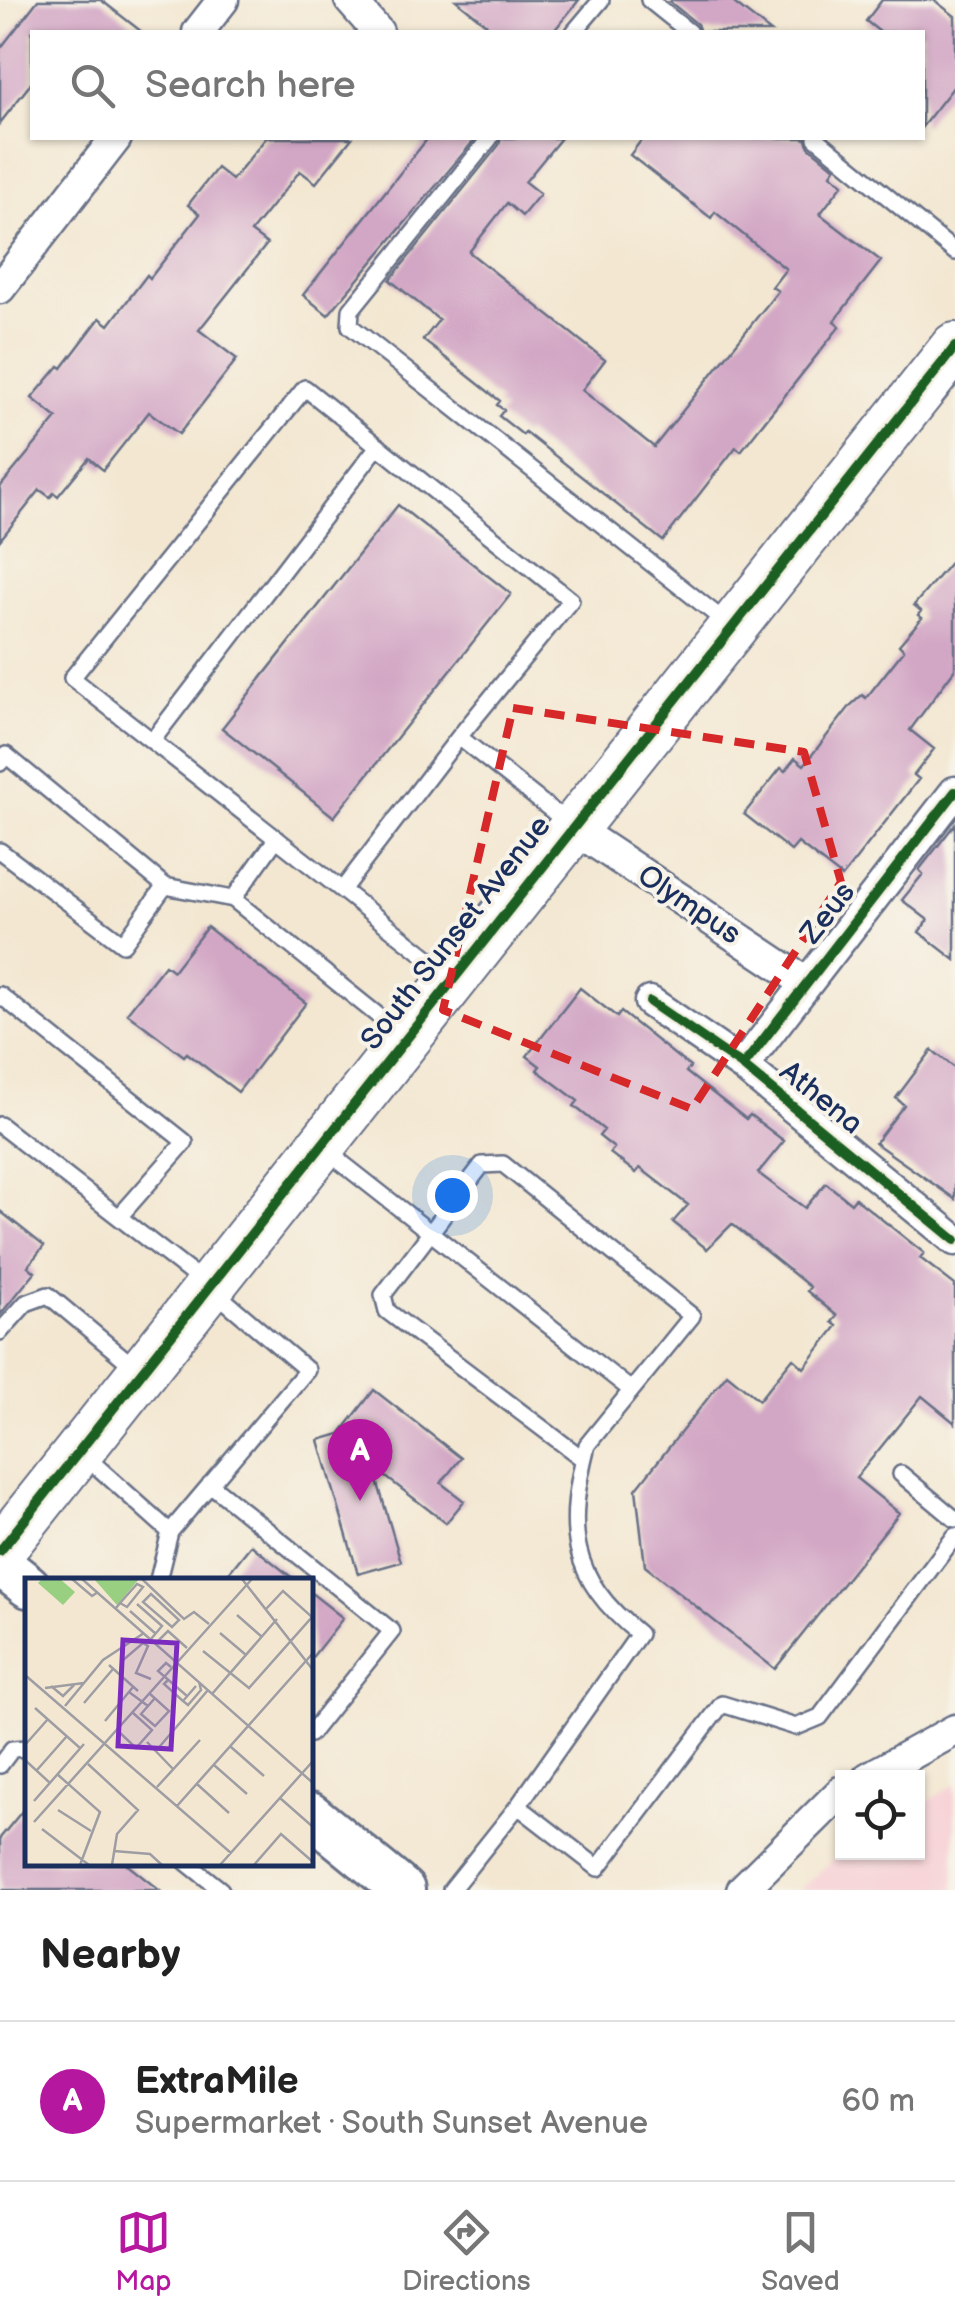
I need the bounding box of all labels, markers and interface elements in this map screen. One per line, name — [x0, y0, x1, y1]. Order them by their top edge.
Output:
search box — [30, 30, 925, 140]
icon: search — [65, 58, 120, 113]
text: Search here — [145, 63, 356, 108]
street label: South Sunset Avenue — [353, 809, 559, 1057]
street label: Olympus — [631, 857, 748, 953]
street label: Zeus — [792, 875, 863, 952]
street label: Athena — [772, 1054, 870, 1142]
your location — [427, 1170, 478, 1221]
pin: A — [328, 1418, 392, 1501]
inset map — [25, 1578, 312, 1865]
map controls — [835, 1770, 925, 1860]
button: locate — [835, 1770, 925, 1860]
text: Nearby — [40, 1930, 180, 1981]
text: ExtraMile — [135, 2059, 299, 2104]
text: A — [63, 2082, 82, 2121]
text: 60 m — [842, 2082, 915, 2121]
text: Supermarket · South Sunset Avenue — [135, 2104, 648, 2143]
tab: Map — [115, 2205, 172, 2298]
tab: Directions — [402, 2205, 531, 2298]
tab: Saved — [761, 2205, 840, 2298]

